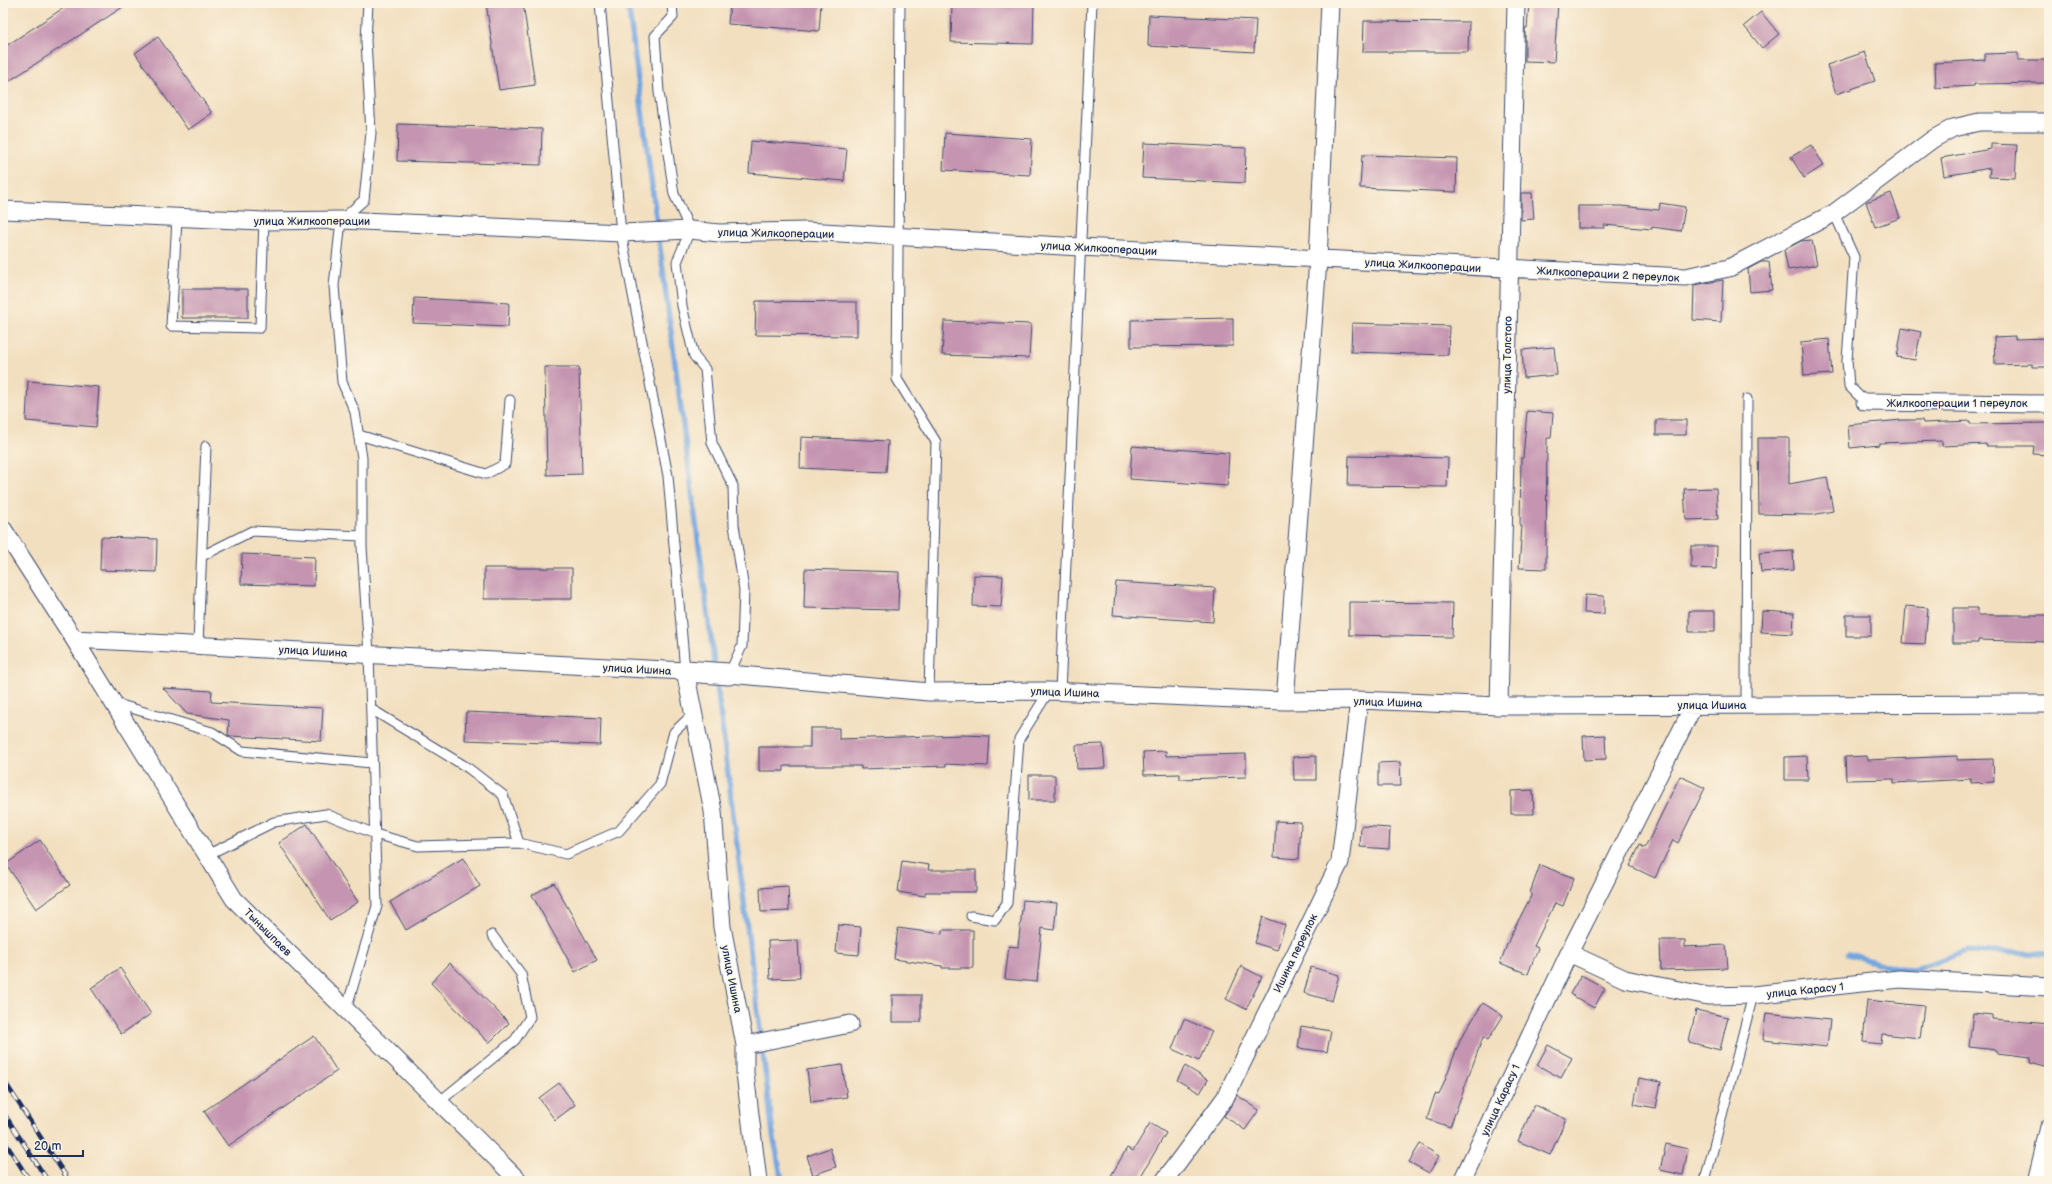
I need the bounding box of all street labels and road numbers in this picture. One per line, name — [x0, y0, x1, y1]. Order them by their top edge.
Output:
street label: улица Жилкооперации — [254, 215, 370, 228]
street label: улица Жилкооперации — [718, 226, 834, 241]
street label: улица Жилкооперации — [1040, 239, 1158, 258]
street label: улица Жилкооперации — [1364, 256, 1482, 275]
street label: Жилкооперации 2 переулок — [1536, 264, 1680, 285]
street label: улица Толстого — [1500, 316, 1515, 394]
street label: Жилкооперации 1 переулок — [1886, 397, 2028, 410]
street label: улица Ишина — [278, 643, 348, 660]
street label: улица Ишина — [602, 661, 672, 678]
street label: улица Ишина — [1030, 685, 1100, 700]
street label: улица Ишина — [1353, 695, 1423, 710]
street label: улица Ишина — [1678, 699, 1747, 712]
street label: Тынышпаев — [241, 906, 294, 959]
street label: Ишина переулок — [1271, 912, 1320, 995]
street label: улица Ишина — [719, 944, 745, 1015]
street label: улица Карасу 1 — [1766, 980, 1844, 1001]
street label: улица Карасу 1 — [1478, 1062, 1523, 1138]

